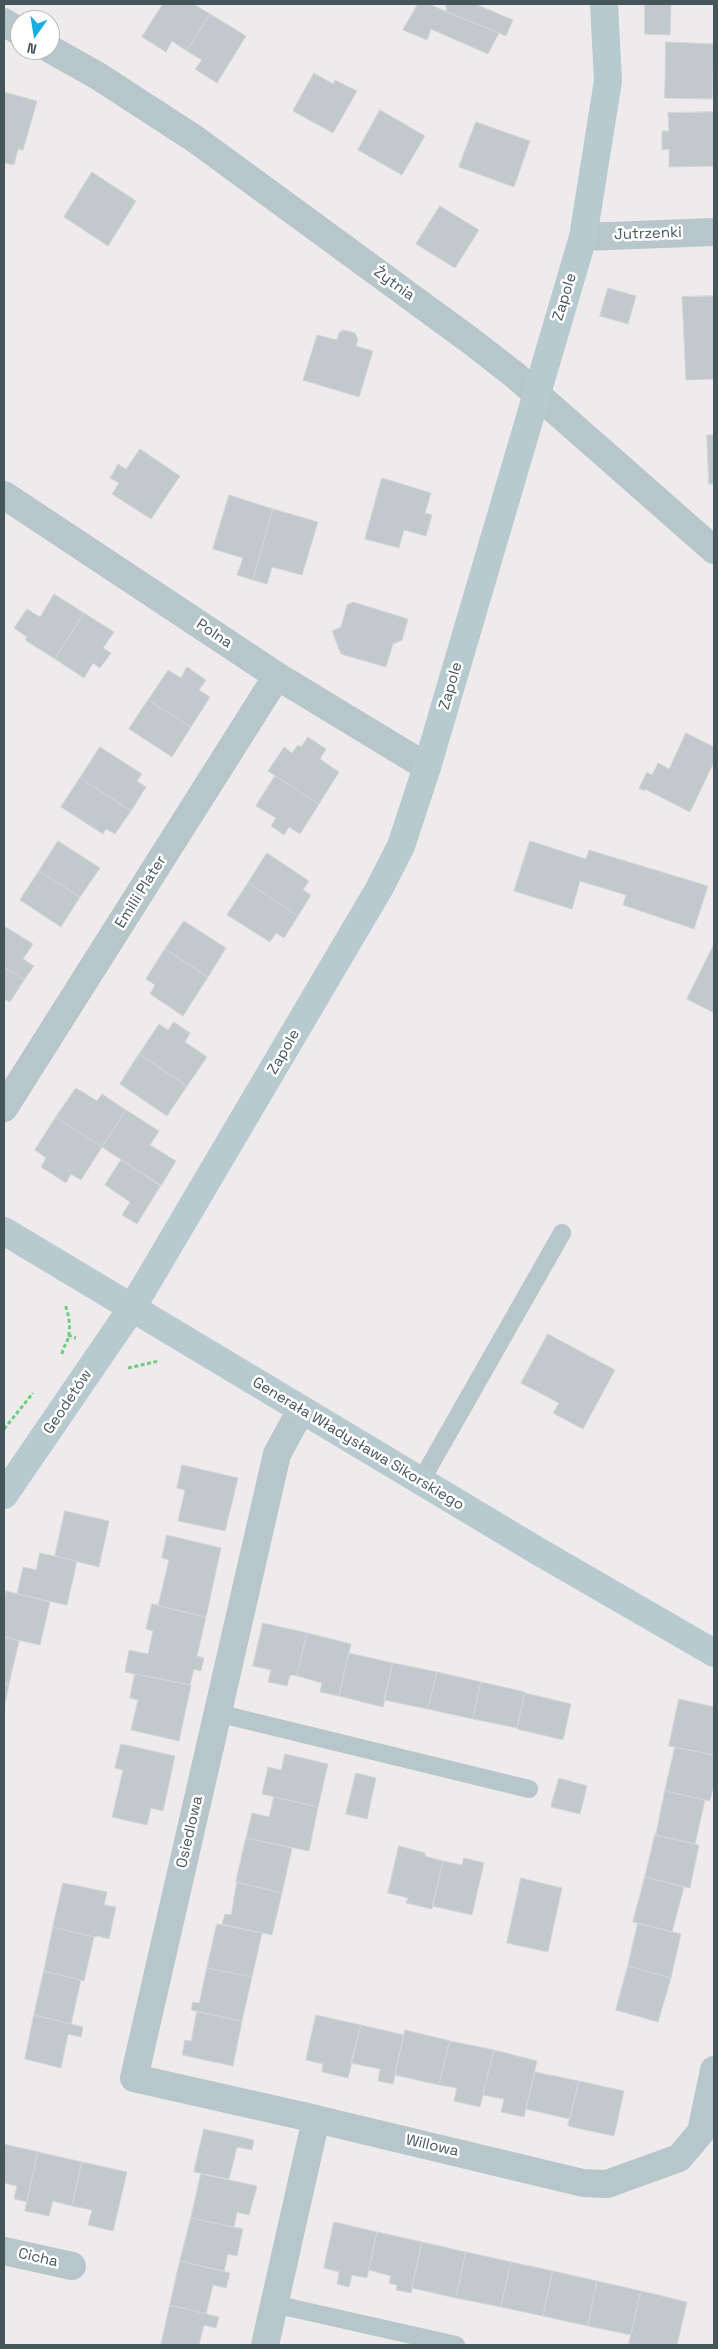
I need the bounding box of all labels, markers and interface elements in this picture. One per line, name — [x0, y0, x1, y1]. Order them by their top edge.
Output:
north arrow — [10, 10, 60, 60]
text: N — [25, 39, 38, 58]
street label: Jutrzenki — [614, 224, 682, 244]
street label: Żytnia — [370, 263, 418, 305]
street label: Zapole — [549, 271, 581, 323]
street label: Polna — [193, 615, 235, 653]
street label: Zapole — [436, 660, 466, 712]
street label: Emilii Plater — [112, 853, 170, 931]
street label: Zapole — [264, 1026, 304, 1078]
street label: Geodetów — [40, 1366, 96, 1438]
street label: Generała Władysława Sikorskiego — [249, 1374, 467, 1514]
street label: Osiedlowa — [173, 1794, 207, 1870]
street label: Willowa — [404, 2131, 460, 2161]
street label: Cicha — [16, 2245, 60, 2271]

